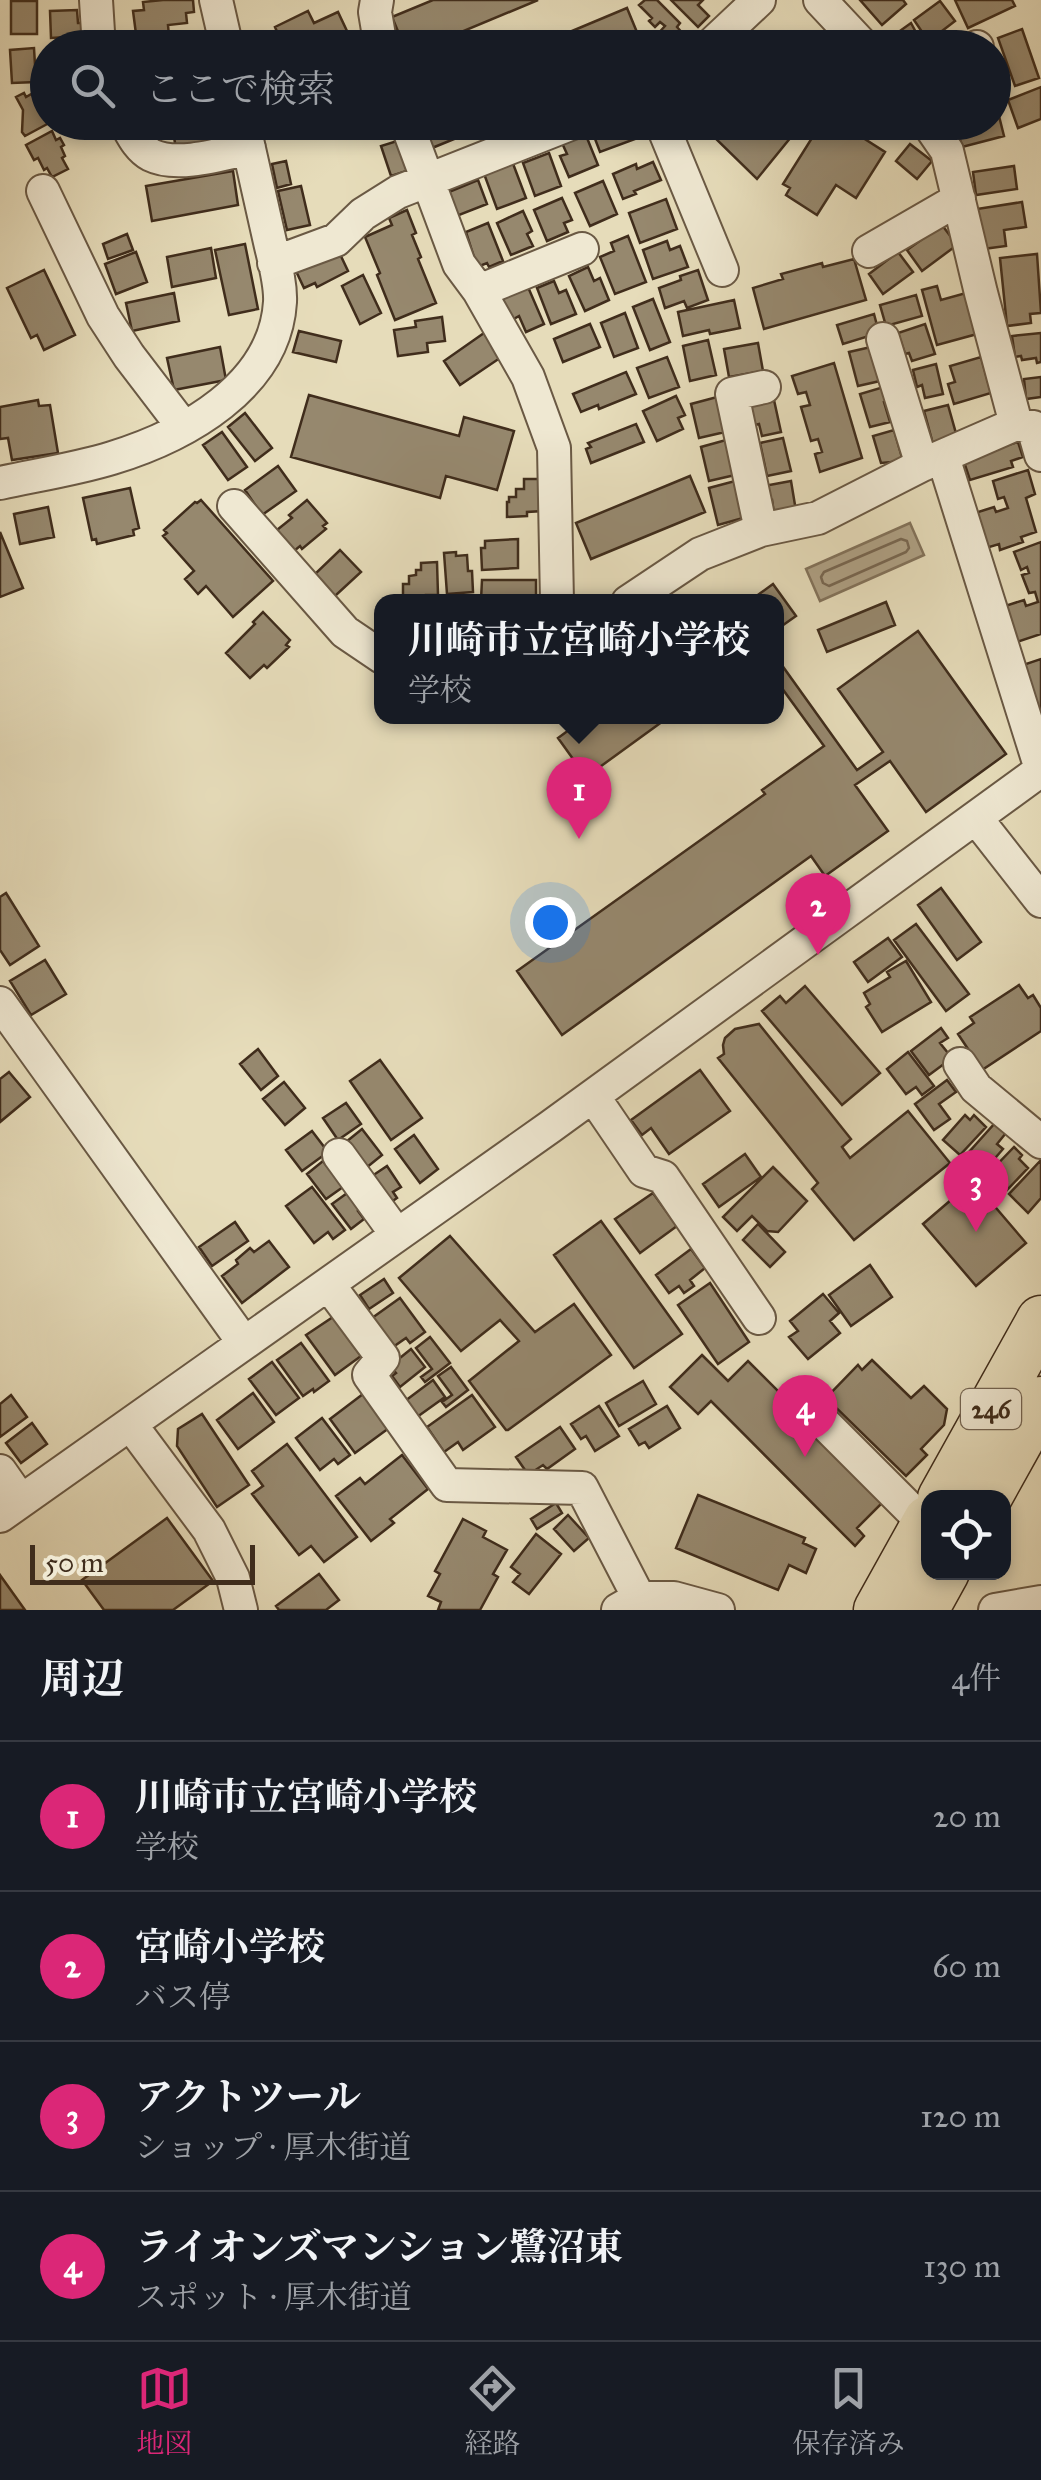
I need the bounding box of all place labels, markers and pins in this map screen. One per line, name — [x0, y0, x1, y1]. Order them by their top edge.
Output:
pin: 1 — [546, 756, 612, 839]
pin: 2 — [786, 872, 850, 955]
pin: 3 — [944, 1150, 1008, 1232]
pin: 4 — [772, 1374, 838, 1457]

